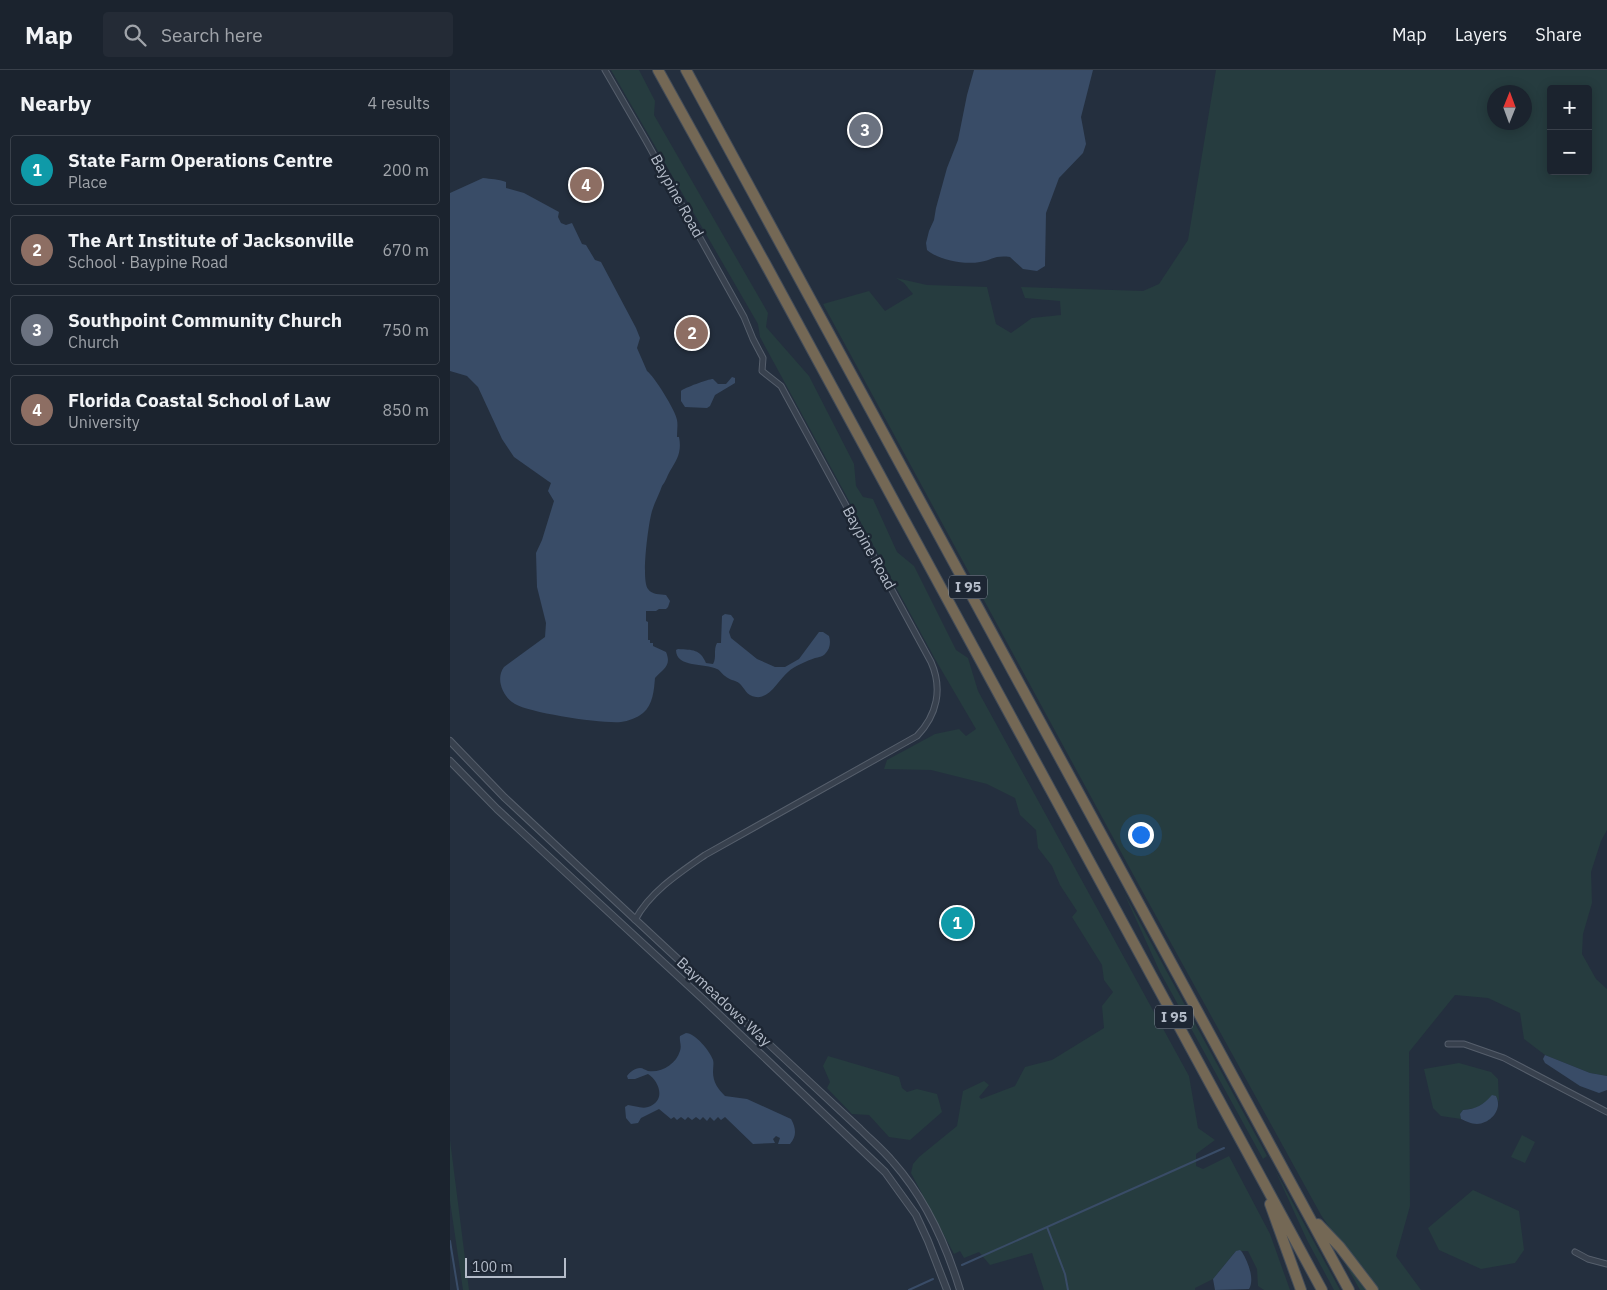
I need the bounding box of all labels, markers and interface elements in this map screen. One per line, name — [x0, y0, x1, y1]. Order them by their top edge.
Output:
search box — [103, 12, 453, 57]
text: Map — [25, 19, 73, 51]
icon: search — [121, 21, 149, 49]
text: Search here — [161, 23, 263, 47]
text: Map — [1392, 23, 1427, 46]
text: Layers — [1455, 23, 1507, 46]
text: Share — [1535, 23, 1582, 46]
north arrow — [1487, 85, 1532, 130]
map controls — [1547, 85, 1592, 175]
button: + — [1547, 85, 1592, 130]
text: Nearby — [20, 89, 91, 117]
text: 4 results — [367, 93, 430, 113]
pin: 3 — [849, 111, 881, 149]
button: − — [1547, 130, 1592, 175]
text: State Farm Operations Centre — [68, 148, 333, 172]
street label: Baypine Road — [647, 151, 708, 241]
text: 1 — [32, 160, 42, 180]
text: 200 m — [382, 160, 429, 180]
pin: 4 — [570, 166, 602, 204]
text: Place — [68, 172, 107, 192]
text: The Art Institute of Jacksonville — [68, 228, 354, 252]
text: 2 — [32, 240, 42, 260]
text: 670 m — [382, 240, 429, 260]
text: School · Baypine Road — [68, 252, 228, 272]
text: Southpoint Community Church — [68, 308, 342, 332]
pin: 2 — [676, 314, 708, 352]
text: 3 — [32, 320, 42, 340]
text: 750 m — [382, 320, 429, 340]
text: Church — [68, 332, 119, 352]
text: Florida Coastal School of Law — [68, 388, 331, 412]
text: 4 — [32, 400, 42, 420]
text: 850 m — [382, 400, 429, 420]
text: University — [68, 412, 140, 432]
street label: Baypine Road — [839, 503, 900, 593]
road number: I 95 — [949, 576, 987, 598]
your location — [1128, 822, 1154, 848]
pin: 1 — [941, 904, 973, 942]
street label: Baymeadows Way — [673, 953, 776, 1051]
road number: I 95 — [1155, 1006, 1193, 1029]
scale bar — [465, 1255, 566, 1278]
text: 100 m — [472, 1258, 513, 1276]

